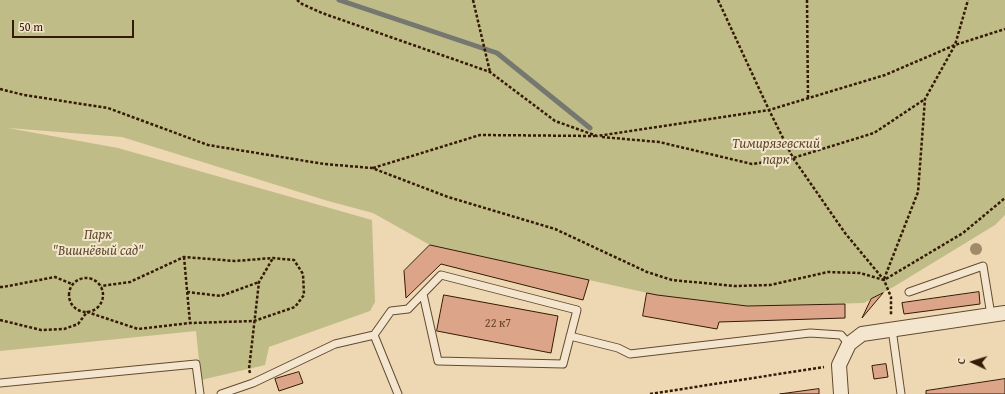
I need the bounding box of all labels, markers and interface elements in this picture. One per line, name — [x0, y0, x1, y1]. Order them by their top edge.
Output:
scale bar — [14, 12, 136, 38]
text: 50 m — [19, 18, 43, 35]
park label: Тимирязевский парк — [732, 136, 820, 168]
park label: Парк "Вишнёвый сад" — [52, 227, 144, 260]
house number: 22 к7 — [485, 317, 511, 331]
north arrow — [953, 342, 993, 382]
text: С — [953, 358, 969, 365]

